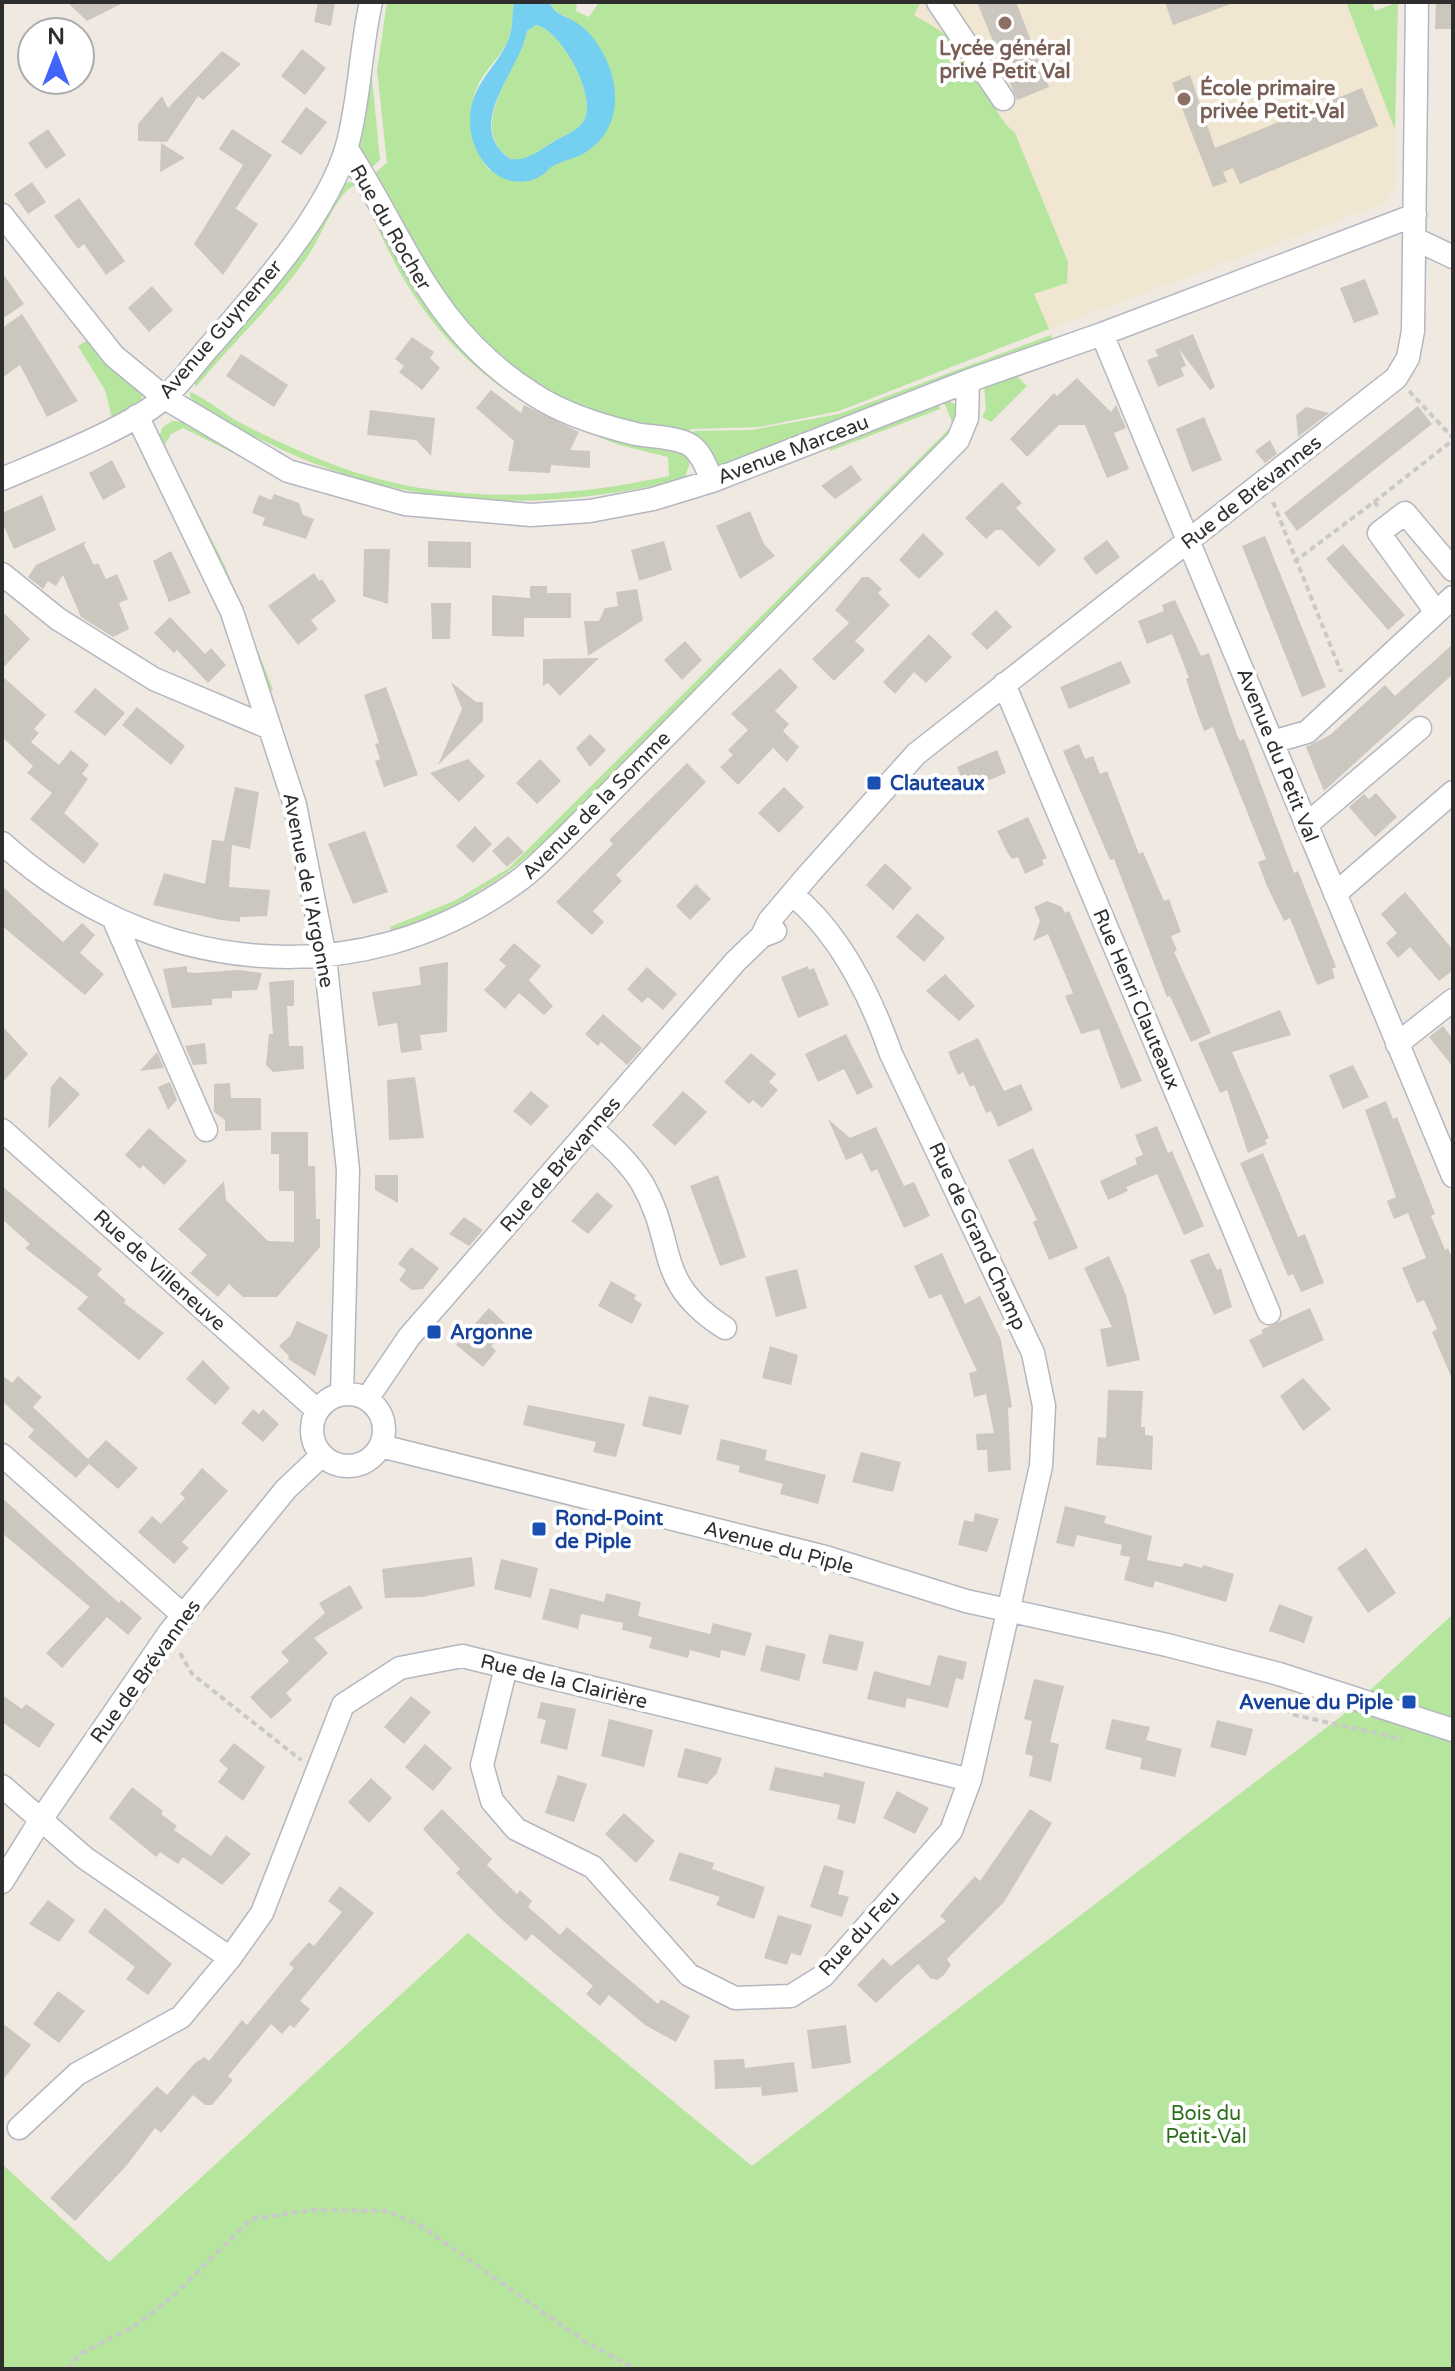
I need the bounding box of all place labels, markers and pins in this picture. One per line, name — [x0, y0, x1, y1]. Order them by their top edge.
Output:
marker: Lycée général privé Petit Val — [996, 14, 1014, 32]
place label: Lycée général privé Petit Val — [939, 37, 1071, 84]
place label: École primaire privée Petit-Val — [1200, 75, 1345, 124]
marker: École primaire privée Petit-Val — [1175, 90, 1193, 108]
place label: Clauteaux — [890, 772, 985, 796]
marker: Clauteaux — [865, 774, 883, 792]
place label: Argonne — [450, 1321, 533, 1345]
marker: Argonne — [425, 1323, 443, 1341]
place label: Rond-Point de Piple — [555, 1507, 663, 1554]
marker: Rond-Point de Piple — [530, 1520, 548, 1538]
place label: Avenue du Piple — [1239, 1691, 1393, 1715]
marker: Avenue du Piple — [1400, 1693, 1418, 1711]

